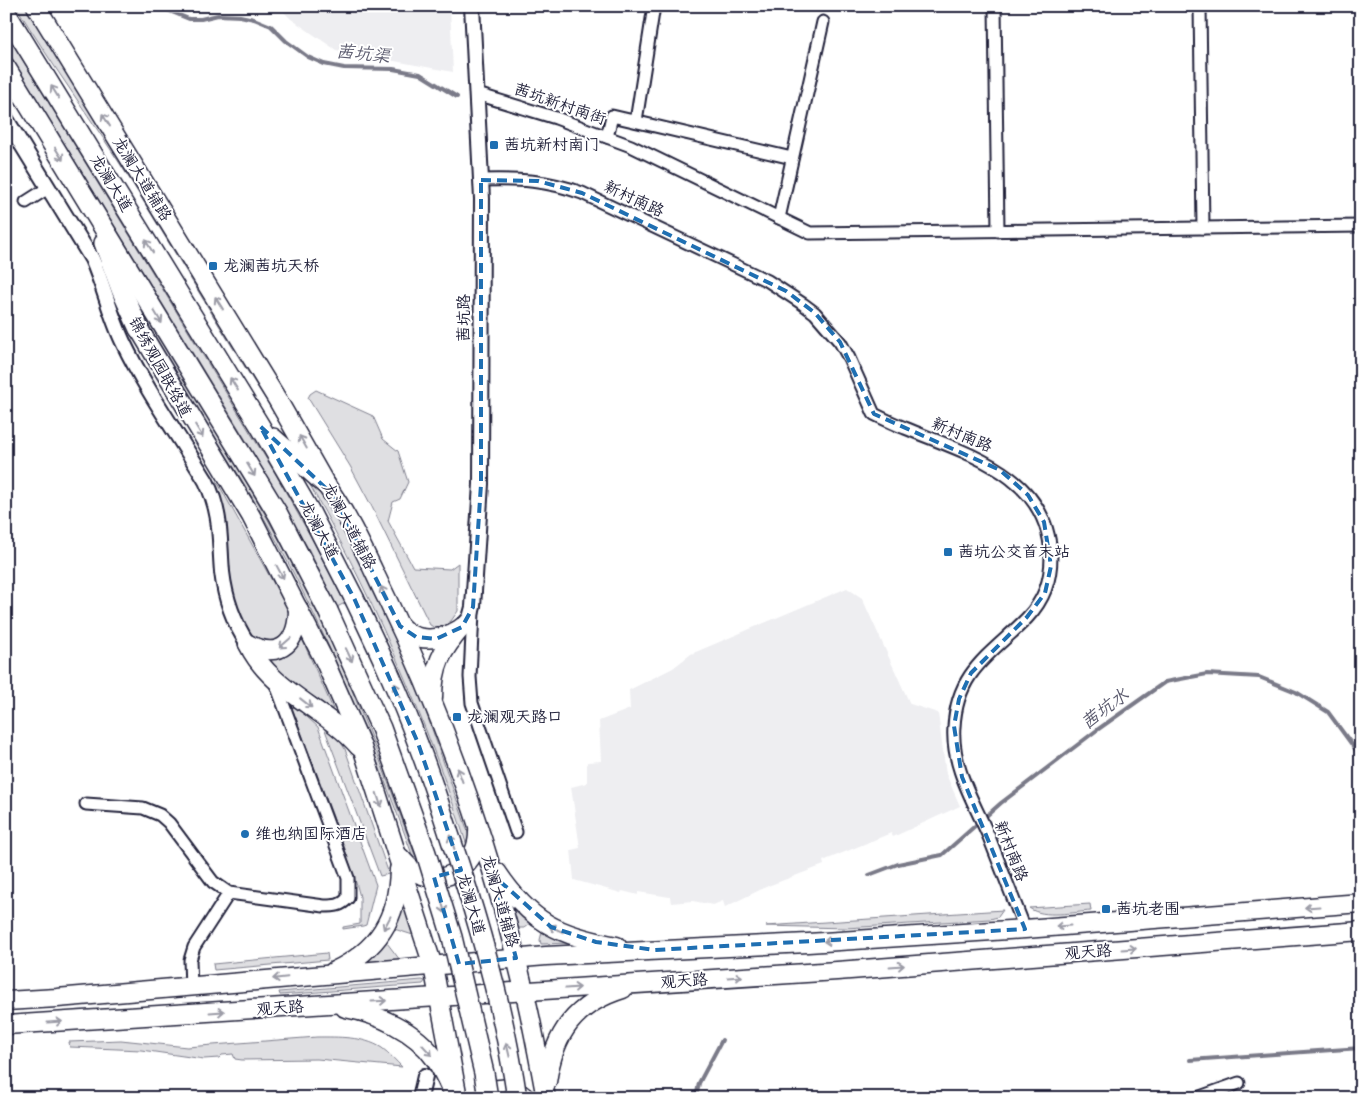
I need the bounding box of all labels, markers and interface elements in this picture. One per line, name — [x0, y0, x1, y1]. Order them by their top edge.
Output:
water label: 茜坑渠 — [335, 41, 393, 67]
street label: 茜坑新村南街 — [512, 80, 608, 128]
one-way arrow — [50, 86, 60, 100]
one-way arrow — [101, 114, 111, 128]
street label: 龙澜大道辅路 — [108, 133, 176, 225]
place label: 茜坑新村南门 — [504, 136, 600, 154]
marker: 茜坑新村南门 — [488, 139, 500, 151]
one-way arrow — [55, 147, 65, 161]
street label: 龙澜大道 — [86, 151, 136, 215]
street label: 新村南路 — [601, 177, 667, 221]
one-way arrow — [144, 239, 154, 253]
place label: 龙澜茜坑天桥 — [223, 257, 319, 275]
marker: 龙澜茜坑天桥 — [207, 260, 219, 272]
street label: 茜坑路 — [455, 294, 473, 342]
one-way arrow — [213, 297, 223, 311]
one-way arrow — [153, 309, 163, 323]
street label: 锦绣观园联络道 — [125, 314, 195, 420]
one-way arrow — [229, 378, 239, 392]
street label: 新村南路 — [929, 414, 995, 456]
one-way arrow — [195, 424, 205, 438]
one-way arrow — [297, 436, 307, 450]
one-way arrow — [247, 463, 257, 477]
street label: 龙澜大道辅路 — [318, 479, 380, 573]
street label: 龙澜大道 — [296, 497, 342, 563]
place label: 茜坑公交首末站 — [958, 543, 1070, 561]
marker: 茜坑公交首末站 — [942, 546, 954, 558]
one-way arrow — [276, 564, 286, 579]
one-way arrow — [379, 586, 388, 601]
one-way arrow — [279, 638, 292, 649]
one-way arrow — [345, 647, 354, 662]
one-way arrow — [391, 683, 401, 698]
water label: 茜坑水 — [1077, 684, 1134, 734]
one-way arrow — [300, 698, 313, 709]
place label: 龙澜观天路口 — [467, 708, 563, 726]
marker: 龙澜观天路口 — [451, 711, 463, 723]
one-way arrow — [455, 768, 464, 783]
one-way arrow — [375, 791, 385, 807]
street label: 新村南路 — [991, 818, 1031, 884]
place label: 维也纳国际酒店 — [255, 825, 367, 843]
marker: 维也纳国际酒店 — [239, 828, 251, 840]
one-way arrow — [447, 835, 456, 851]
street label: 龙澜大道辅路 — [478, 852, 522, 950]
street label: 龙澜大道 — [454, 871, 488, 937]
one-way arrow — [438, 897, 448, 913]
place label: 茜坑老围 — [1116, 900, 1180, 918]
one-way arrow — [1304, 902, 1320, 912]
marker: 茜坑老围 — [1100, 903, 1112, 915]
one-way arrow — [382, 915, 391, 930]
one-way arrow — [1055, 921, 1071, 931]
one-way arrow — [549, 924, 564, 933]
one-way arrow — [823, 937, 839, 946]
street label: 观天路 — [1063, 941, 1113, 963]
one-way arrow — [1121, 944, 1137, 953]
one-way arrow — [889, 961, 905, 971]
street label: 观天路 — [659, 970, 709, 992]
one-way arrow — [727, 973, 743, 982]
one-way arrow — [272, 974, 288, 983]
one-way arrow — [565, 983, 581, 993]
street label: 观天路 — [255, 997, 305, 1019]
one-way arrow — [371, 997, 387, 1006]
one-way arrow — [209, 1007, 225, 1016]
one-way arrow — [47, 1018, 63, 1027]
one-way arrow — [503, 1042, 512, 1058]
one-way arrow — [421, 1044, 433, 1056]

